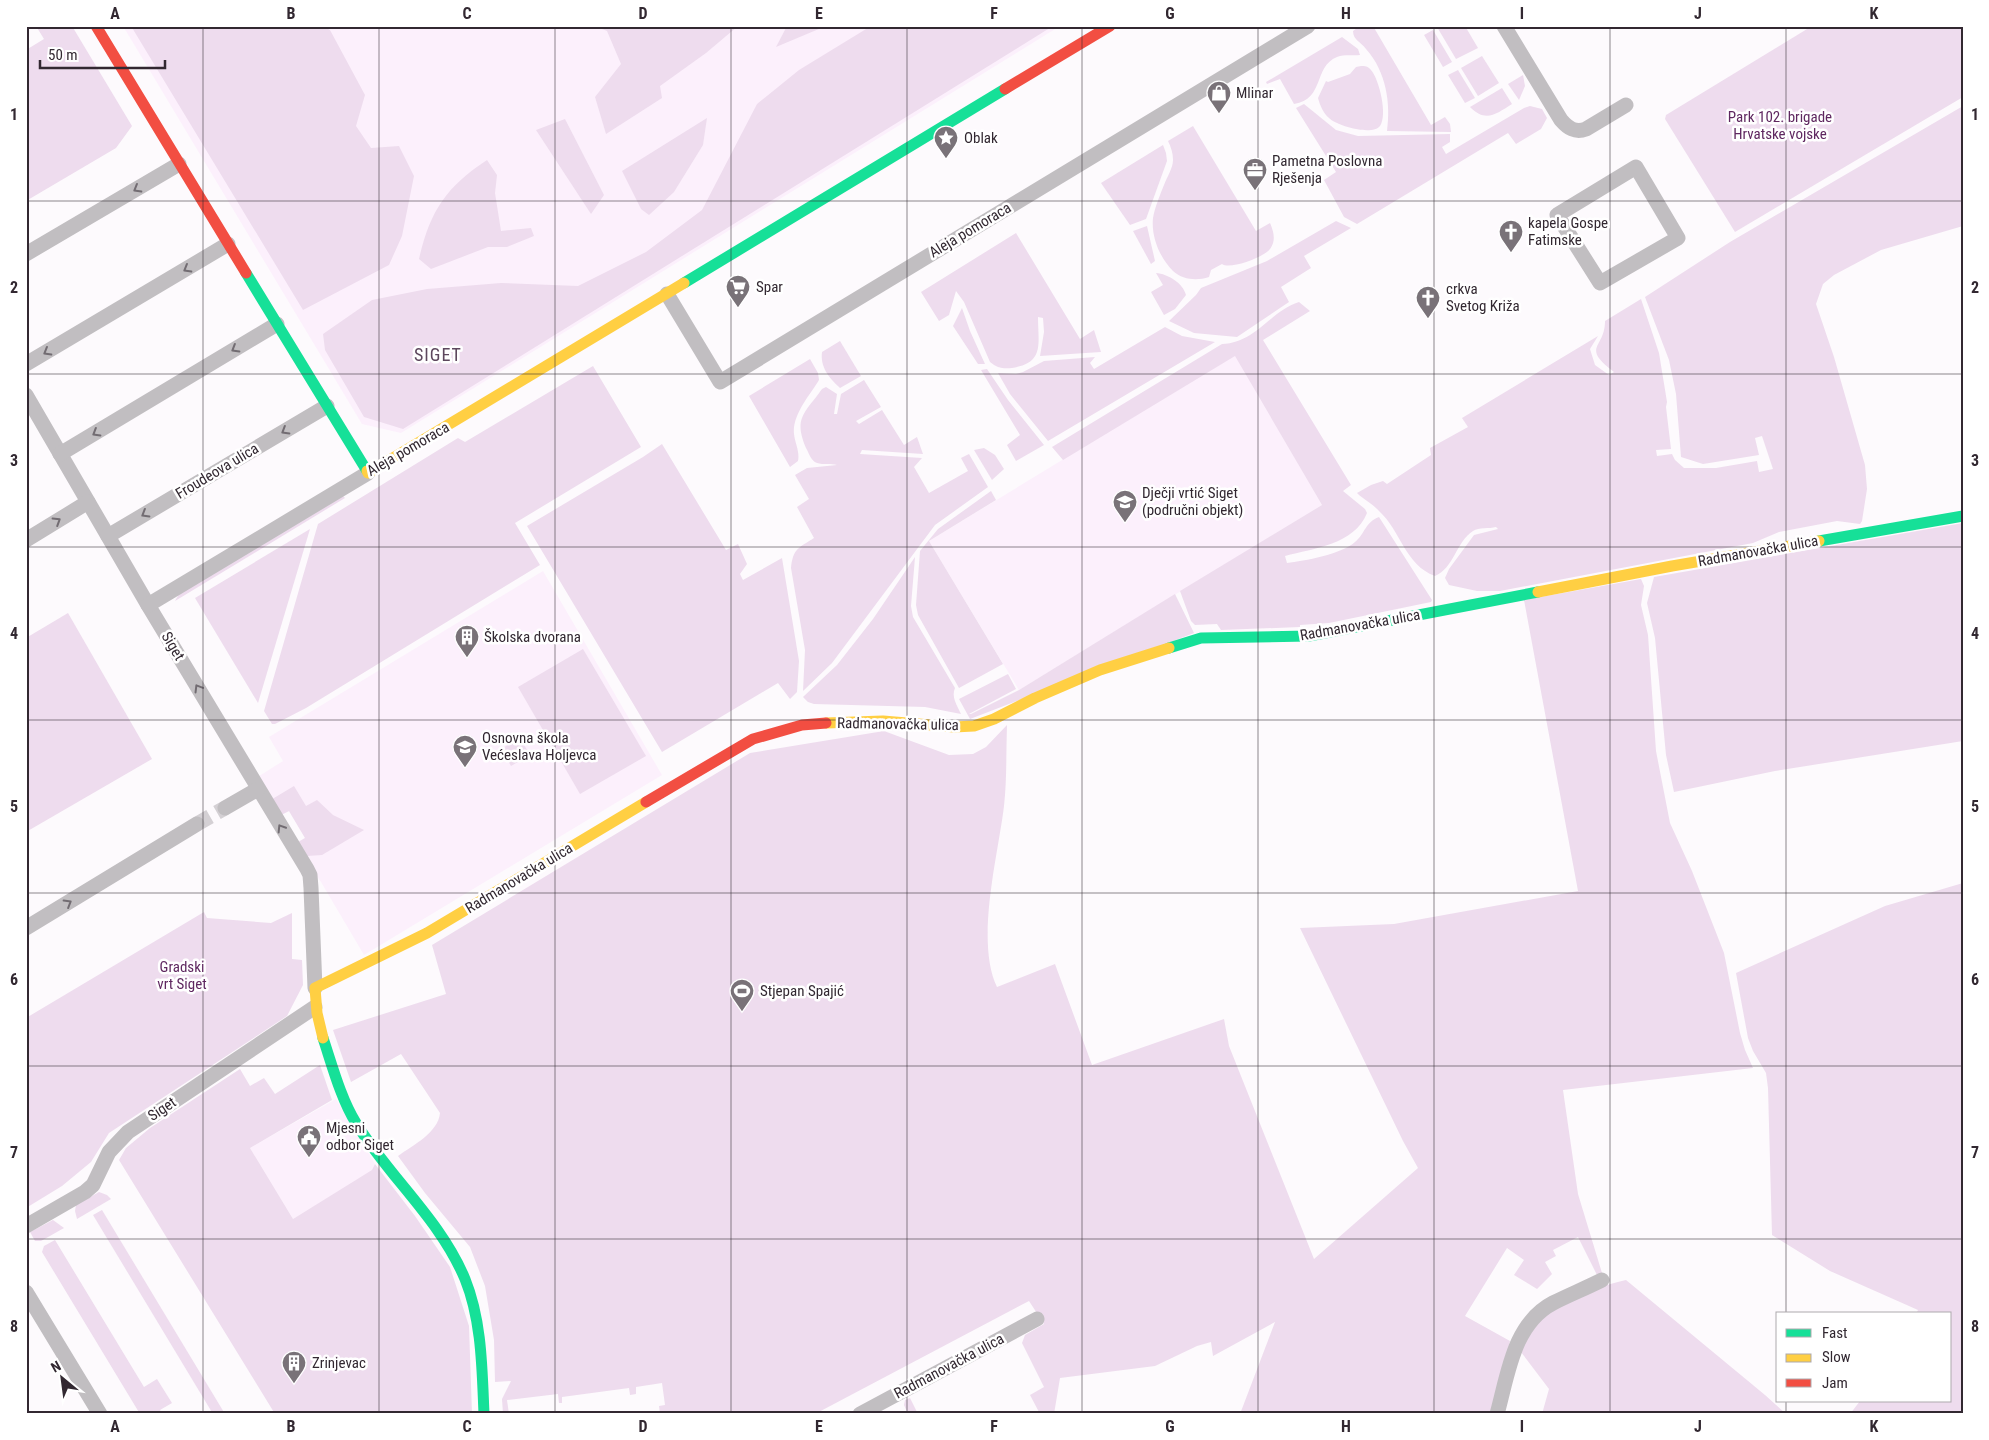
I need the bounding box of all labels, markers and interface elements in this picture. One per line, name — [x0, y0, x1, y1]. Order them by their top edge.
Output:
text: A — [110, 4, 120, 23]
text: B — [287, 4, 296, 23]
text: C — [462, 4, 472, 23]
text: D — [638, 4, 648, 23]
text: E — [815, 4, 823, 23]
text: F — [990, 4, 998, 23]
text: G — [1165, 4, 1175, 23]
text: H — [1341, 4, 1351, 23]
text: I — [1520, 4, 1524, 23]
text: J — [1694, 4, 1702, 23]
text: K — [1870, 4, 1879, 23]
scale bar — [40, 38, 165, 70]
text: 50 m — [48, 46, 78, 64]
shop icon: Mlinar — [1206, 80, 1232, 114]
place label: Mlinar — [1236, 84, 1274, 102]
text: 1 — [10, 105, 18, 124]
text: 1 — [1971, 105, 1979, 124]
park label: Park 102. brigade Hrvatske vojske — [1728, 108, 1832, 143]
place icon: Oblak — [933, 125, 959, 159]
place label: Oblak — [964, 129, 998, 147]
place label: Pametna Poslovna Rješenja — [1272, 152, 1382, 187]
office icon: Pametna Poslovna Rješenja — [1242, 157, 1268, 191]
one-way arrow — [133, 182, 142, 192]
street label: Aleja pomoraca — [926, 198, 1014, 262]
place label: kapela Gospe Fatimske — [1528, 214, 1608, 249]
church icon: kapela Gospe Fatimske — [1498, 219, 1524, 253]
one-way arrow — [183, 263, 192, 273]
supermarket icon: Spar — [725, 274, 751, 308]
text: 2 — [10, 278, 18, 297]
place label: Spar — [756, 278, 783, 296]
text: 2 — [1971, 278, 1979, 297]
place label: crkva Svetog Križa — [1446, 280, 1520, 315]
church icon: crkva Svetog Križa — [1415, 285, 1441, 319]
one-way arrow — [231, 343, 240, 353]
district label: SIGET — [414, 344, 462, 365]
one-way arrow — [43, 345, 52, 355]
street label: Aleja pomoraca — [363, 418, 453, 480]
one-way arrow — [281, 424, 290, 434]
one-way arrow — [92, 426, 101, 436]
street label: Froudeova ulica — [172, 439, 262, 503]
text: 3 — [10, 451, 18, 470]
text: 3 — [1971, 451, 1979, 470]
place label: Dječji vrtić Siget (područni objekt) — [1142, 484, 1243, 519]
school or university icon: Dječji vrtić Siget (područni objekt) — [1112, 489, 1138, 523]
one-way arrow — [142, 508, 151, 518]
one-way arrow — [52, 518, 61, 528]
street label: Radmanovačka ulica — [1696, 532, 1820, 570]
street label: Radmanovačka ulica — [1298, 606, 1422, 644]
text: 4 — [10, 624, 18, 643]
building icon: Školska dvorana — [454, 624, 480, 658]
text: 4 — [1971, 624, 1979, 643]
street label: Siget — [158, 628, 188, 664]
place label: Školska dvorana — [484, 628, 581, 646]
one-way arrow — [194, 685, 204, 694]
street label: Radmanovačka ulica — [837, 714, 959, 734]
place label: Osnovna škola Većeslava Holjevca — [482, 729, 596, 764]
school or university icon: Osnovna škola Većeslava Holjevca — [452, 734, 478, 768]
text: 5 — [10, 797, 18, 816]
text: 5 — [1971, 797, 1979, 816]
one-way arrow — [278, 824, 288, 833]
street label: Radmanovačka ulica — [462, 839, 576, 917]
one-way arrow — [63, 899, 72, 909]
park label: Gradski vrt Siget — [157, 958, 207, 993]
text: 6 — [10, 970, 18, 989]
text: 6 — [1971, 970, 1979, 989]
sports icon: Stjepan Spajić — [729, 978, 755, 1012]
place label: Stjepan Spajić — [760, 982, 844, 1000]
street label: Siget — [144, 1093, 180, 1125]
place label: Mjesni odbor Siget — [326, 1119, 394, 1154]
public building icon: Mjesni odbor Siget — [296, 1124, 322, 1158]
text: 7 — [10, 1143, 18, 1162]
text: 7 — [1971, 1143, 1979, 1162]
legend — [1776, 1312, 1952, 1402]
text: 8 — [10, 1317, 18, 1336]
text: 8 — [1971, 1317, 1979, 1336]
text: Fast — [1822, 1324, 1847, 1342]
street label: Radmanovačka ulica — [891, 1329, 1007, 1403]
text: Slow — [1822, 1348, 1851, 1366]
building icon: Zrinjevac — [281, 1350, 307, 1384]
north arrow — [38, 1352, 88, 1402]
place label: Zrinjevac — [312, 1354, 366, 1372]
text: N — [48, 1358, 63, 1376]
text: Jam — [1822, 1374, 1848, 1392]
text: A — [110, 1417, 120, 1436]
text: B — [287, 1417, 296, 1436]
text: C — [462, 1417, 472, 1436]
text: D — [638, 1417, 648, 1436]
text: E — [815, 1417, 823, 1436]
text: F — [990, 1417, 998, 1436]
text: G — [1165, 1417, 1175, 1436]
text: H — [1341, 1417, 1351, 1436]
text: I — [1520, 1417, 1524, 1436]
text: J — [1694, 1417, 1702, 1436]
text: K — [1870, 1417, 1879, 1436]

